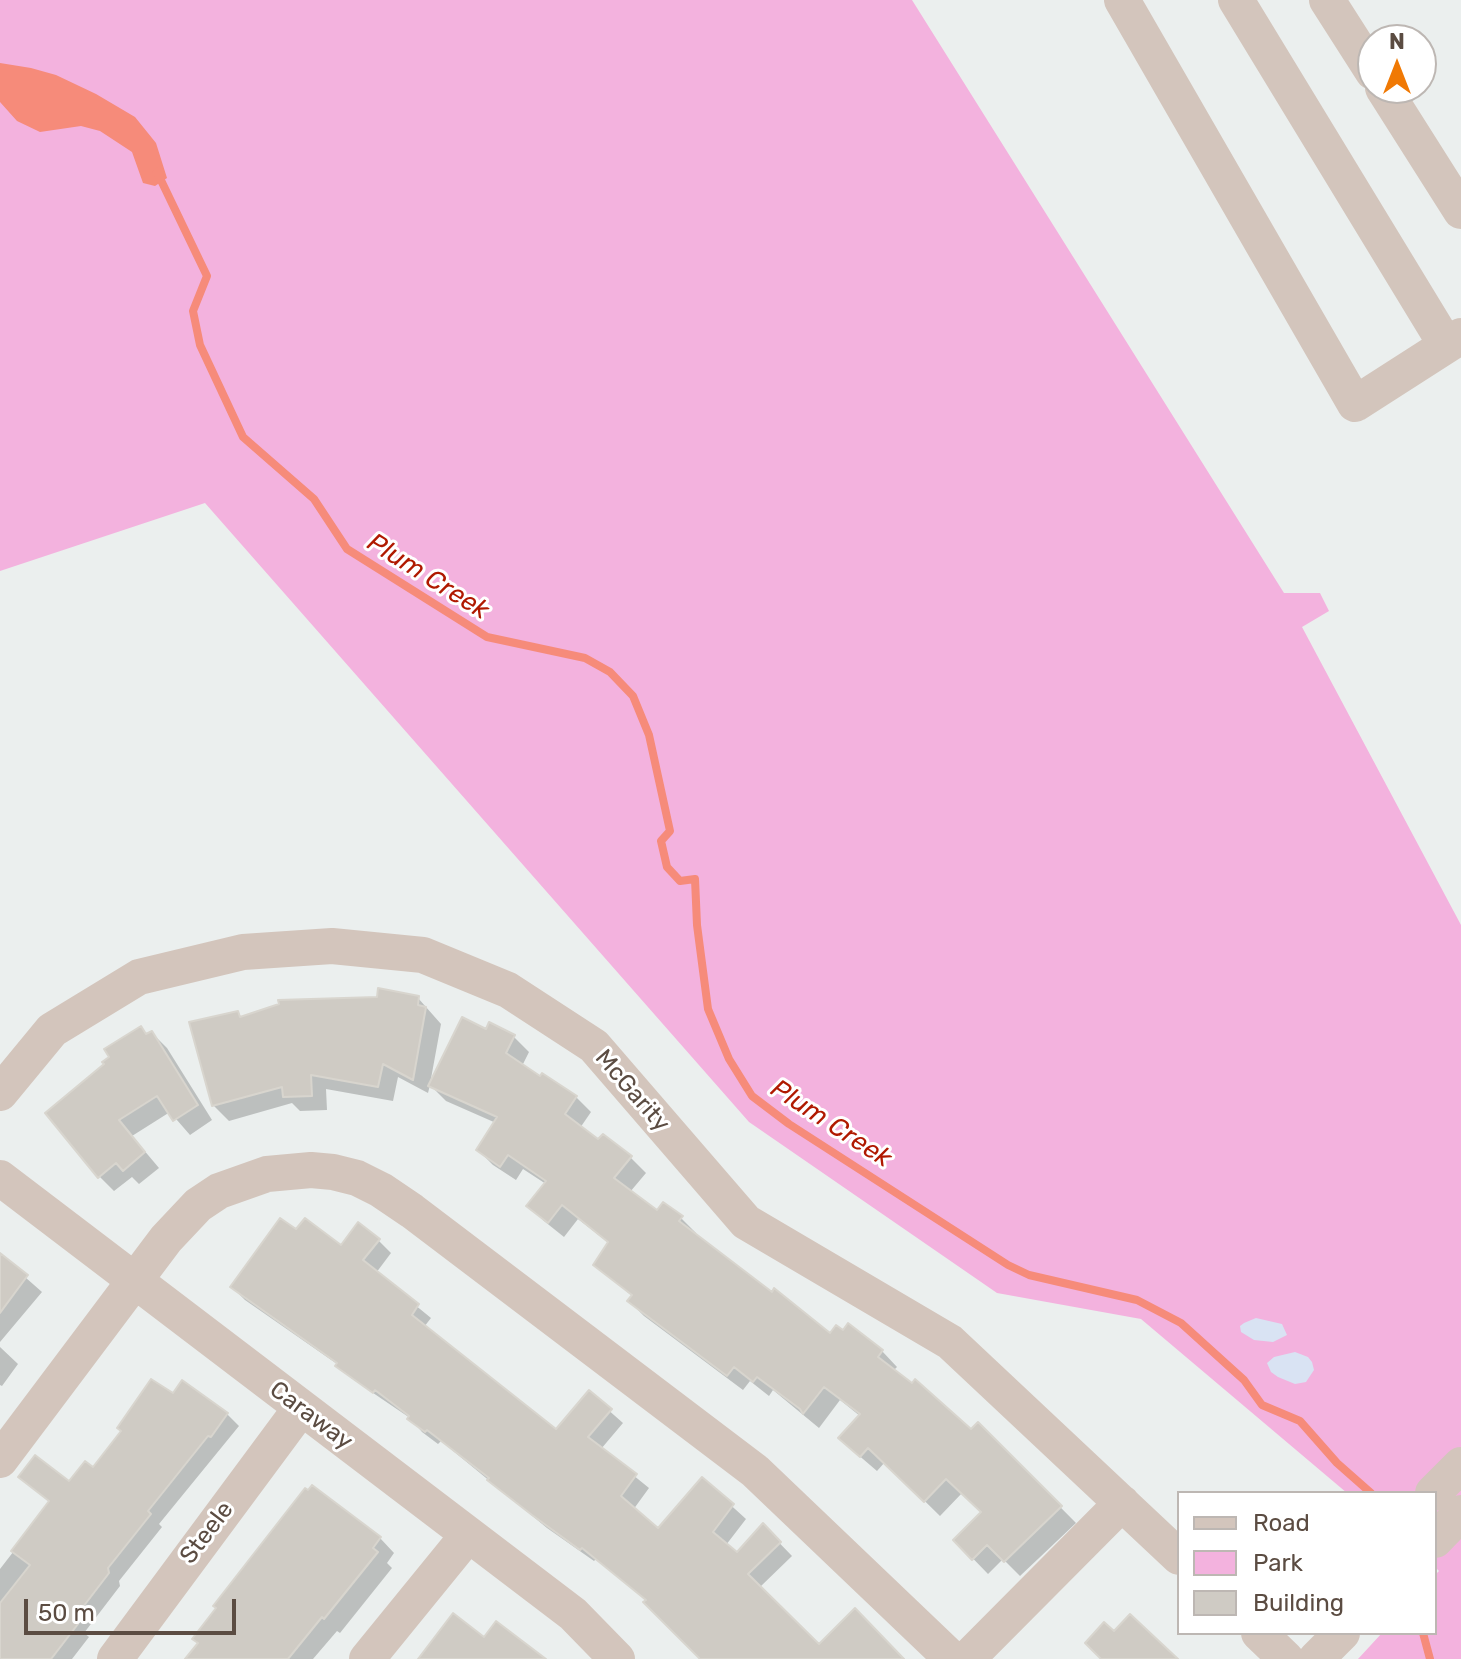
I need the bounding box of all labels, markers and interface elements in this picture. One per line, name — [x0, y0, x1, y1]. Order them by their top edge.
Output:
north arrow — [1357, 24, 1437, 104]
text: N — [1389, 28, 1405, 55]
water label: Plum Creek — [361, 527, 495, 627]
street label: McGarity — [589, 1044, 675, 1138]
water label: Plum Creek — [765, 1073, 897, 1175]
street label: Caraway — [264, 1375, 358, 1457]
legend — [1177, 1491, 1437, 1635]
street label: Steele — [174, 1496, 240, 1570]
text: Road — [1253, 1509, 1310, 1537]
text: Park — [1253, 1549, 1303, 1577]
scale bar — [28, 1583, 240, 1633]
text: Building — [1253, 1589, 1344, 1617]
text: 50 m — [38, 1599, 95, 1627]

